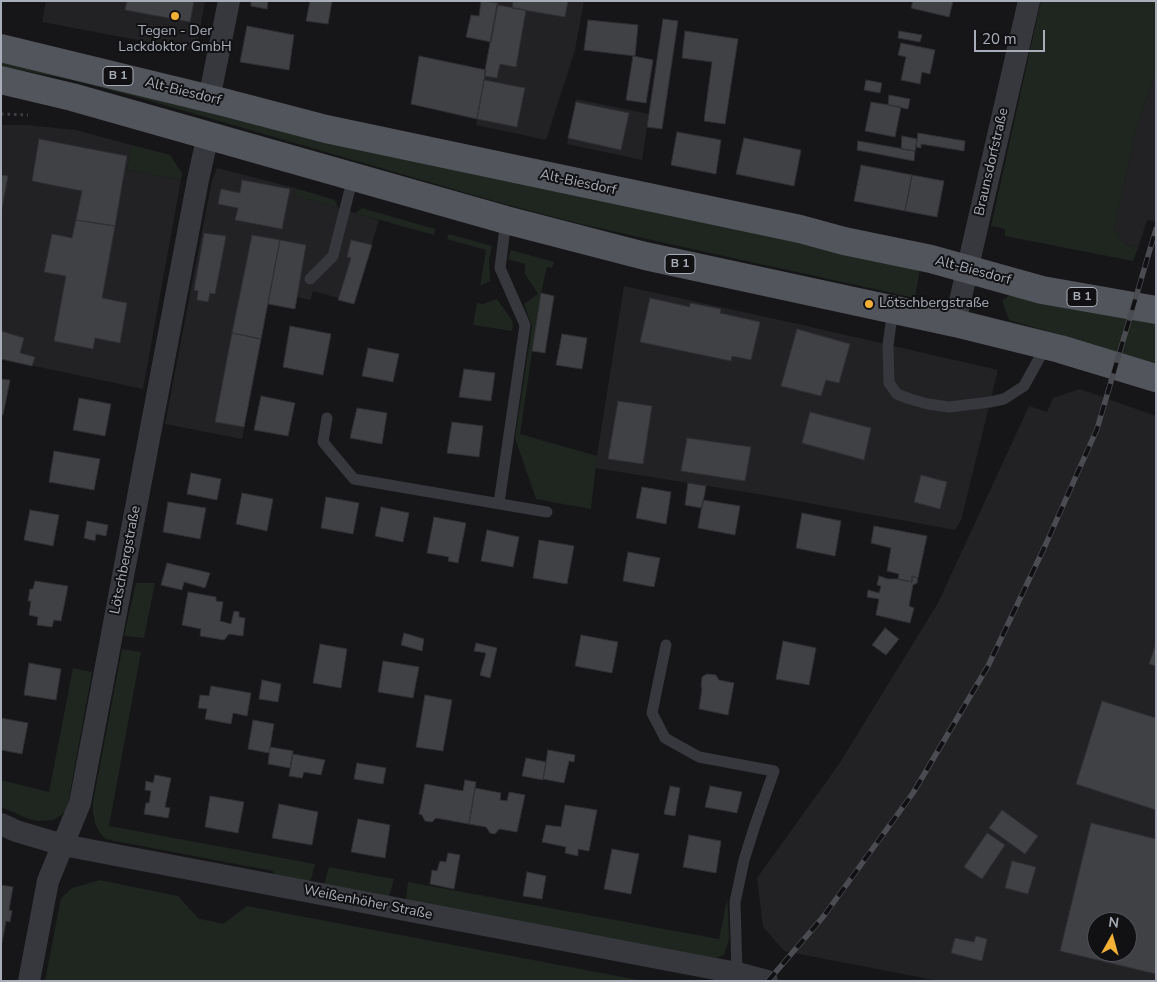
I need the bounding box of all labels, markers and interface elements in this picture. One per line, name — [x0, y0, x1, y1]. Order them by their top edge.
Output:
marker: Tegen - Der Lackdoktor GmbH — [169, 10, 181, 22]
scale bar — [977, 20, 1048, 52]
place label: Tegen - Der Lackdoktor GmbH — [118, 24, 232, 56]
text: 20 m — [982, 29, 1017, 49]
road number: B 1 — [103, 66, 133, 85]
street label: Alt-Biesdorf — [143, 74, 223, 110]
street label: Braunsdorfstraße — [971, 106, 1013, 218]
street label: Alt-Biesdorf — [538, 167, 618, 199]
street label: Alt-Biesdorf — [933, 253, 1013, 289]
road number: B 1 — [665, 254, 695, 274]
road number: B 1 — [1067, 288, 1097, 306]
place label: Lötschbergstraße — [879, 296, 989, 312]
marker: Lötschbergstraße — [863, 298, 875, 310]
street label: Lötschbergstraße — [107, 504, 145, 616]
street label: Weißenhöher Straße — [302, 882, 434, 924]
north arrow — [1087, 912, 1137, 962]
text: N — [1107, 913, 1120, 933]

